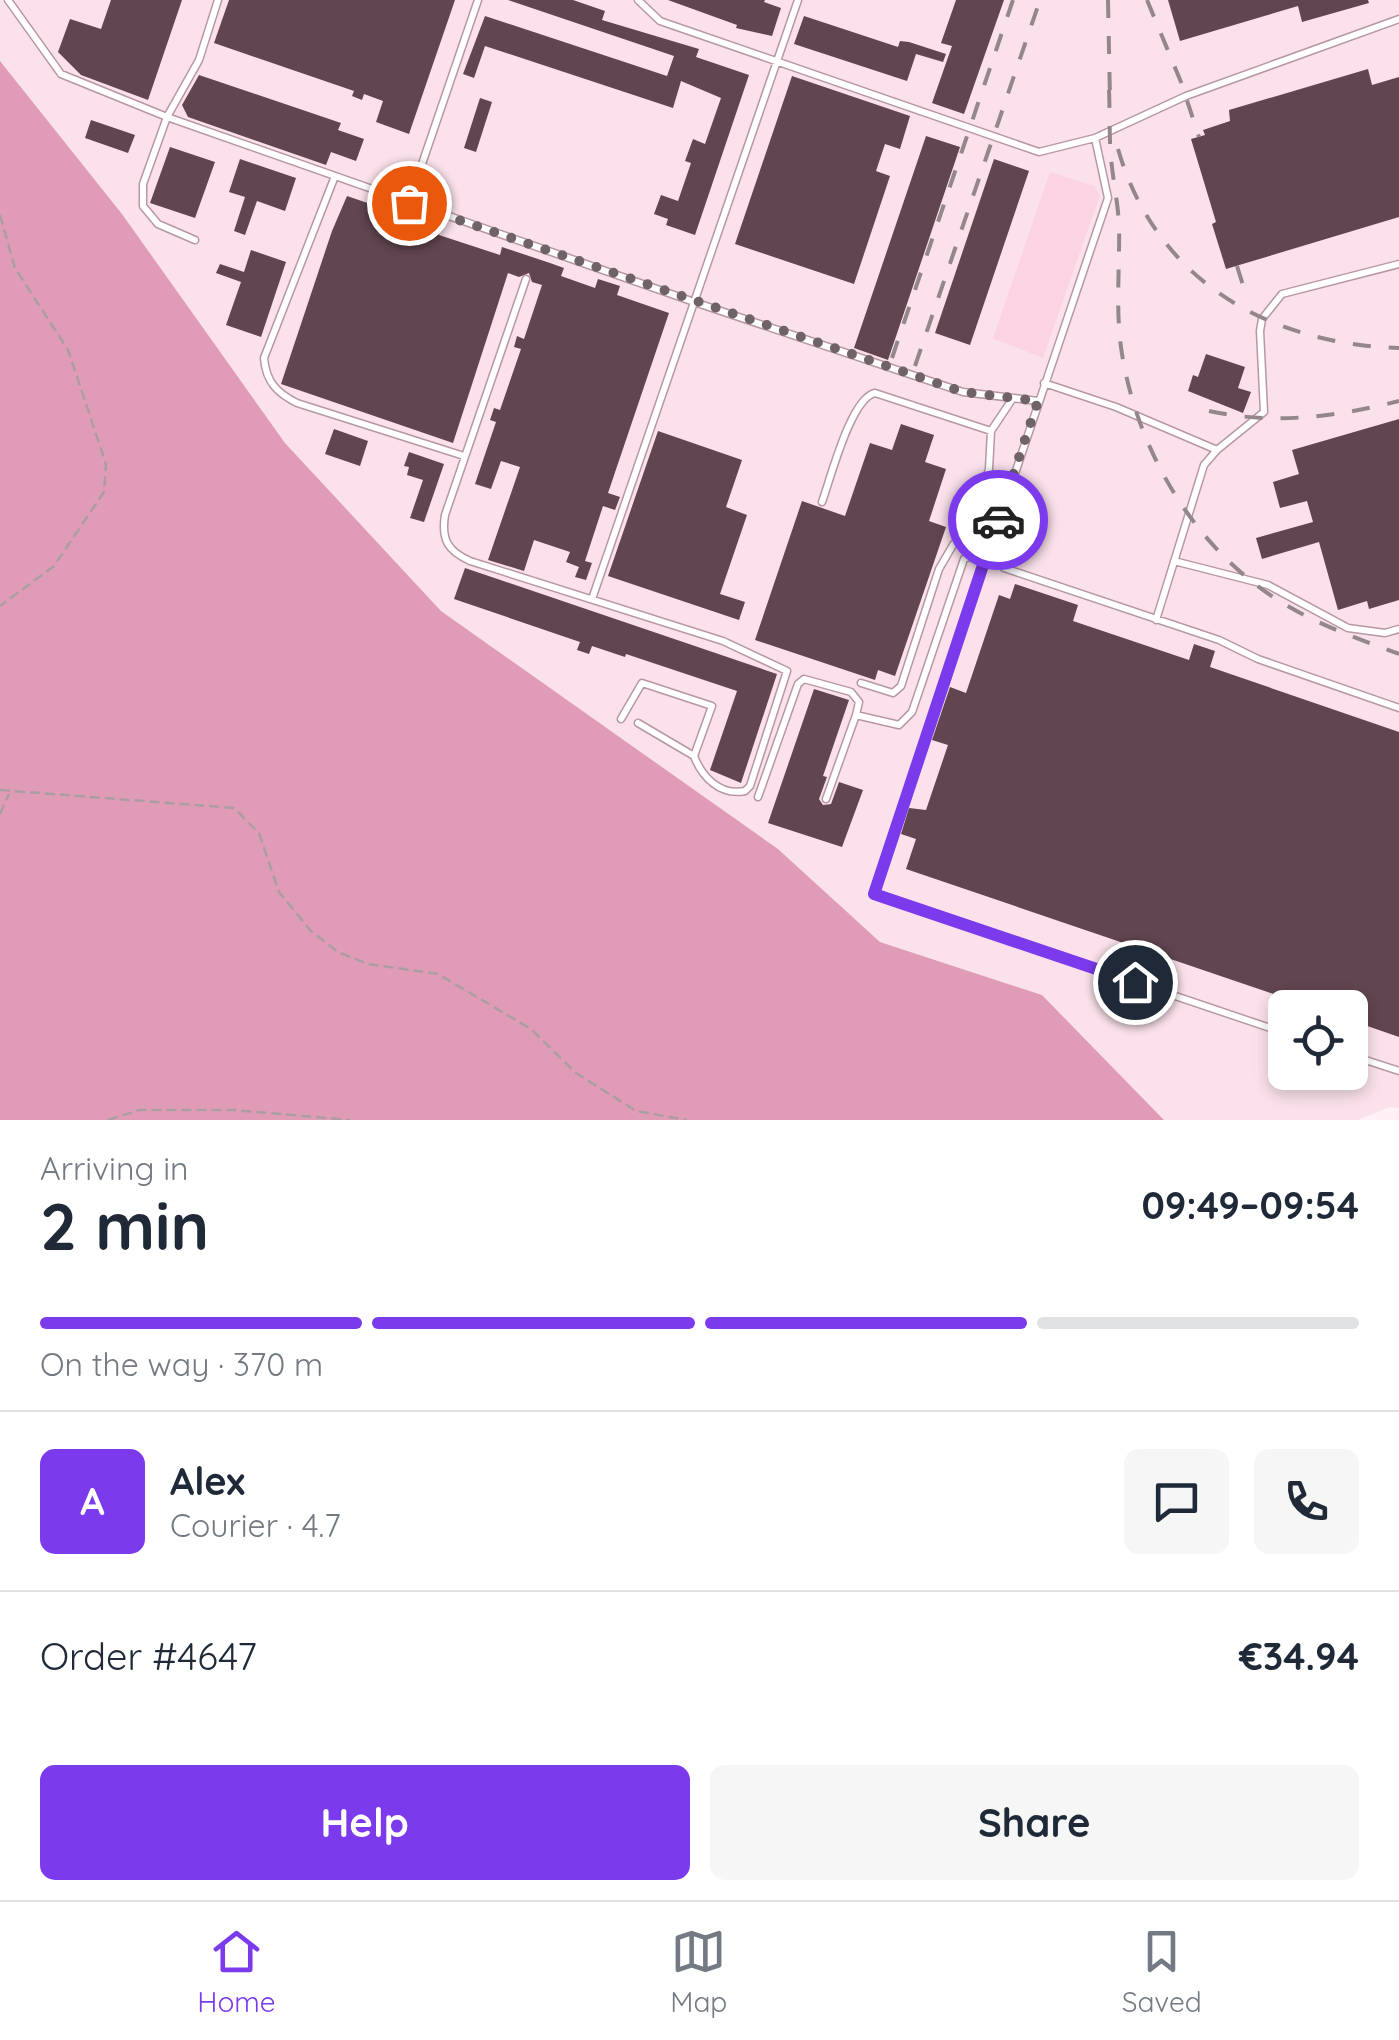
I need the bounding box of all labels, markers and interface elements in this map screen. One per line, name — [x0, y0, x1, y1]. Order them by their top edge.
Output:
pin — [367, 161, 452, 246]
icon: bag — [382, 176, 437, 231]
courier — [948, 470, 1048, 570]
icon: car — [971, 493, 1026, 548]
pin — [1093, 940, 1178, 1025]
icon: home — [1108, 955, 1163, 1010]
map controls — [1268, 990, 1368, 1090]
button: locate — [1268, 990, 1368, 1090]
text: Arriving in — [40, 1148, 189, 1188]
text: 09:49–09:54 — [1141, 1181, 1359, 1229]
text: 2 min — [40, 1185, 209, 1266]
text: On the way · 370 m — [40, 1344, 323, 1384]
button: chat — [1124, 1449, 1229, 1554]
button: phone — [1254, 1449, 1359, 1554]
text: Alex — [170, 1457, 245, 1505]
text: A — [80, 1477, 105, 1525]
text: Courier · 4.7 — [170, 1505, 341, 1545]
text: Order #4647 — [40, 1632, 257, 1680]
text: €34.94 — [1239, 1632, 1359, 1680]
button: Help — [40, 1765, 690, 1880]
button: Share — [710, 1765, 1359, 1880]
tab: Home — [197, 1924, 276, 2019]
tab: Map — [670, 1924, 727, 2019]
tab: Saved — [1122, 1924, 1202, 2019]

